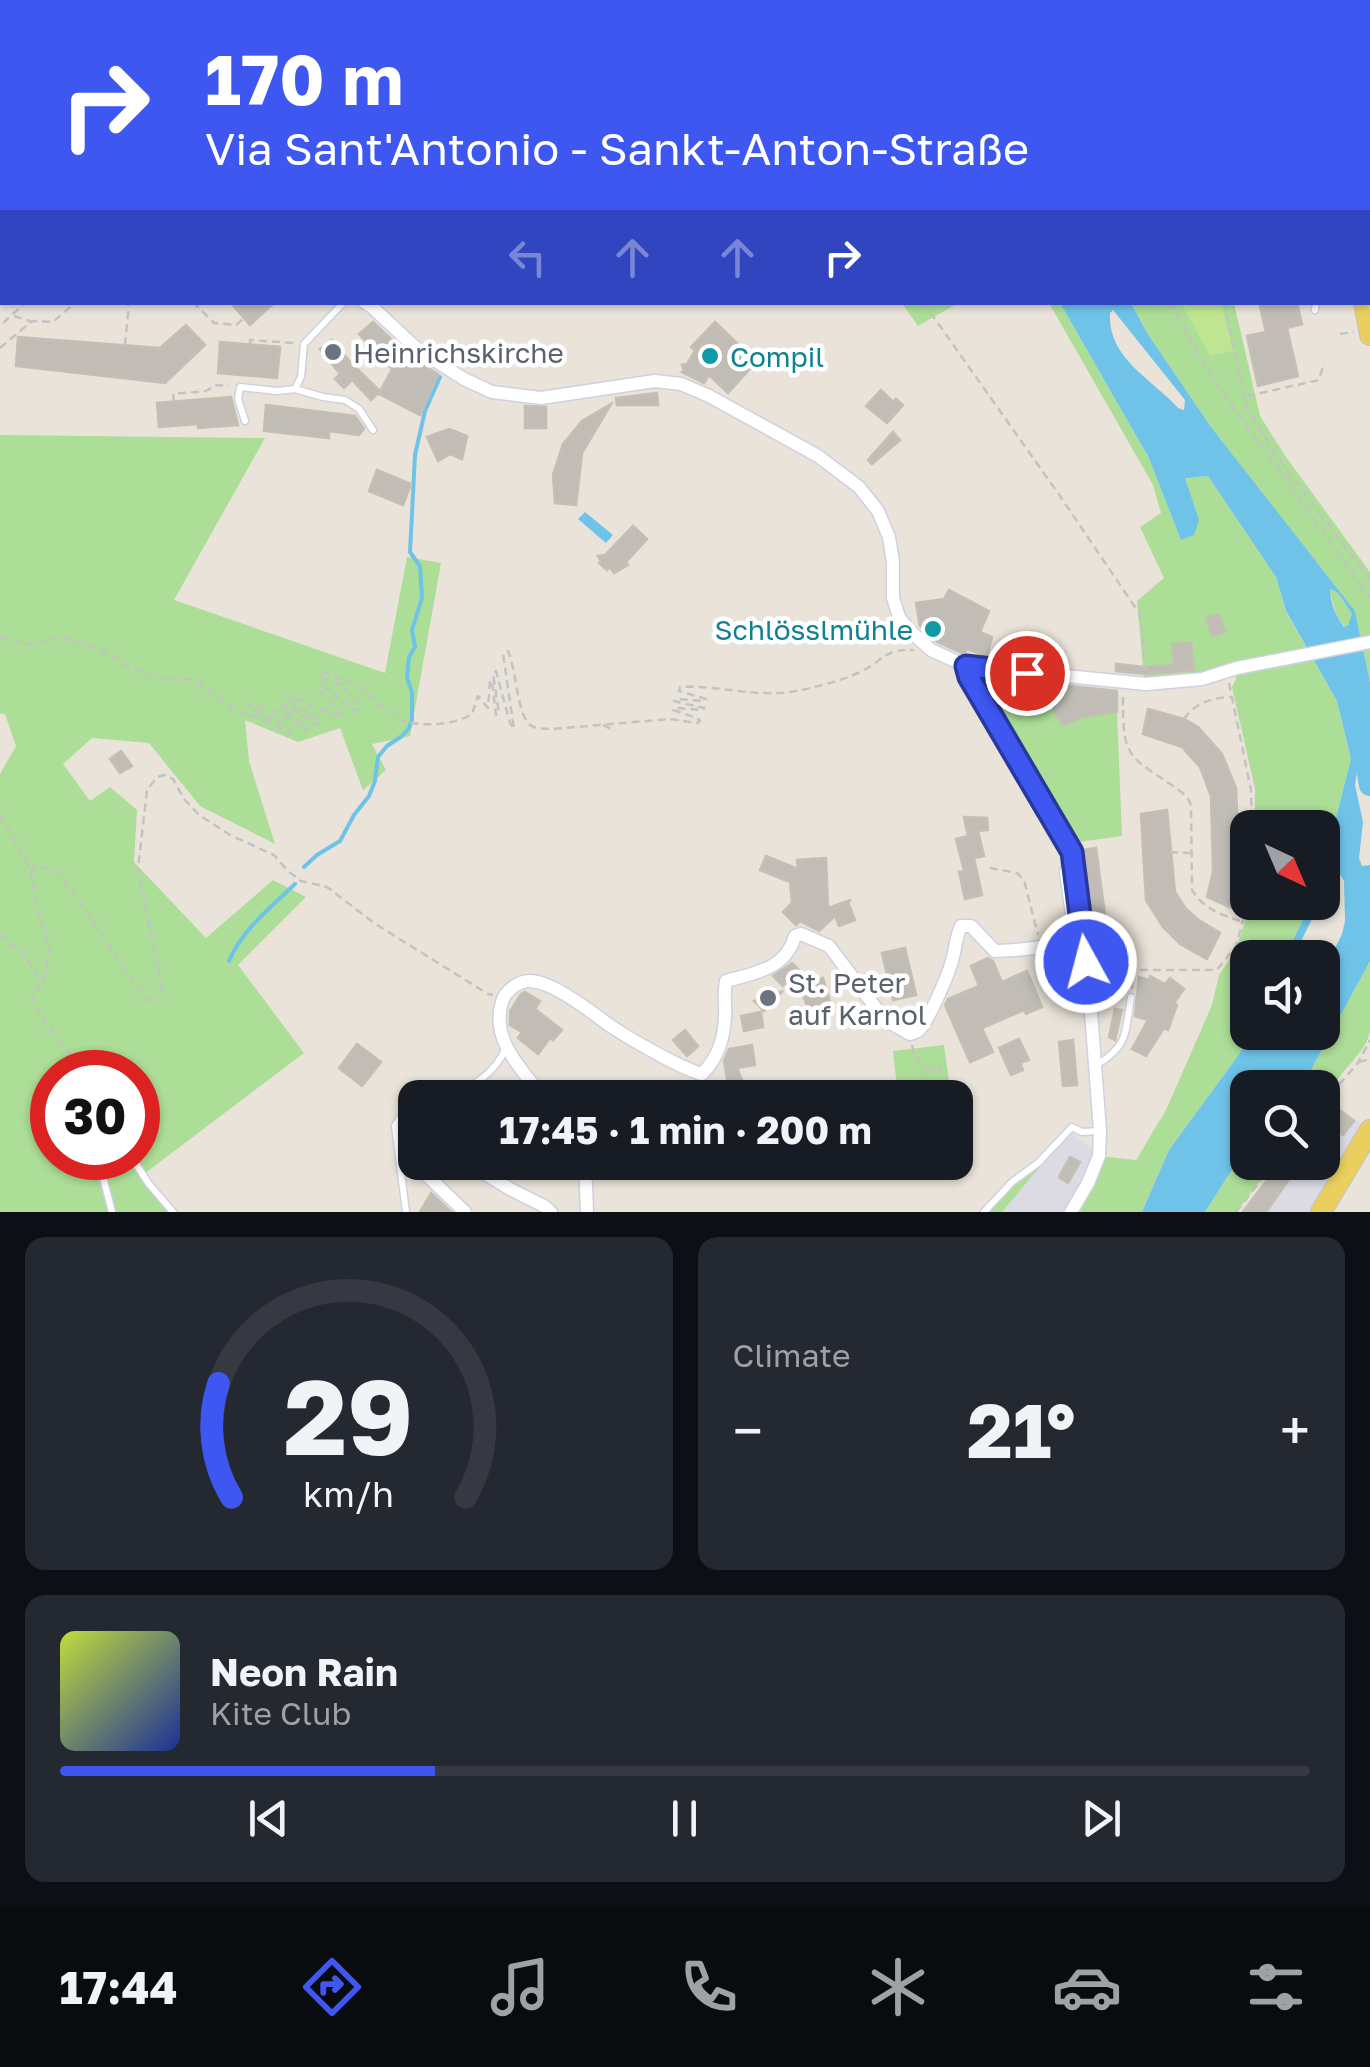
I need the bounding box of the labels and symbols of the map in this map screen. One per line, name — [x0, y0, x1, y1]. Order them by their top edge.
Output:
place label: Heinrichskirche — [353, 336, 564, 369]
place label: Compil — [730, 340, 824, 373]
marker: Heinrichskirche — [322, 341, 344, 363]
marker: Compil — [699, 345, 721, 367]
place label: Schlösslmühle — [715, 613, 913, 646]
marker: Schlösslmühle — [922, 618, 944, 640]
pin — [985, 631, 1070, 716]
north arrow — [1230, 810, 1340, 920]
position arrow — [1034, 910, 1138, 1014]
place label: St. Peter auf Karnol — [788, 966, 927, 1031]
marker: St. Peter auf Karnol — [757, 987, 779, 1009]
speed limit sign: 30 — [30, 1050, 160, 1180]

